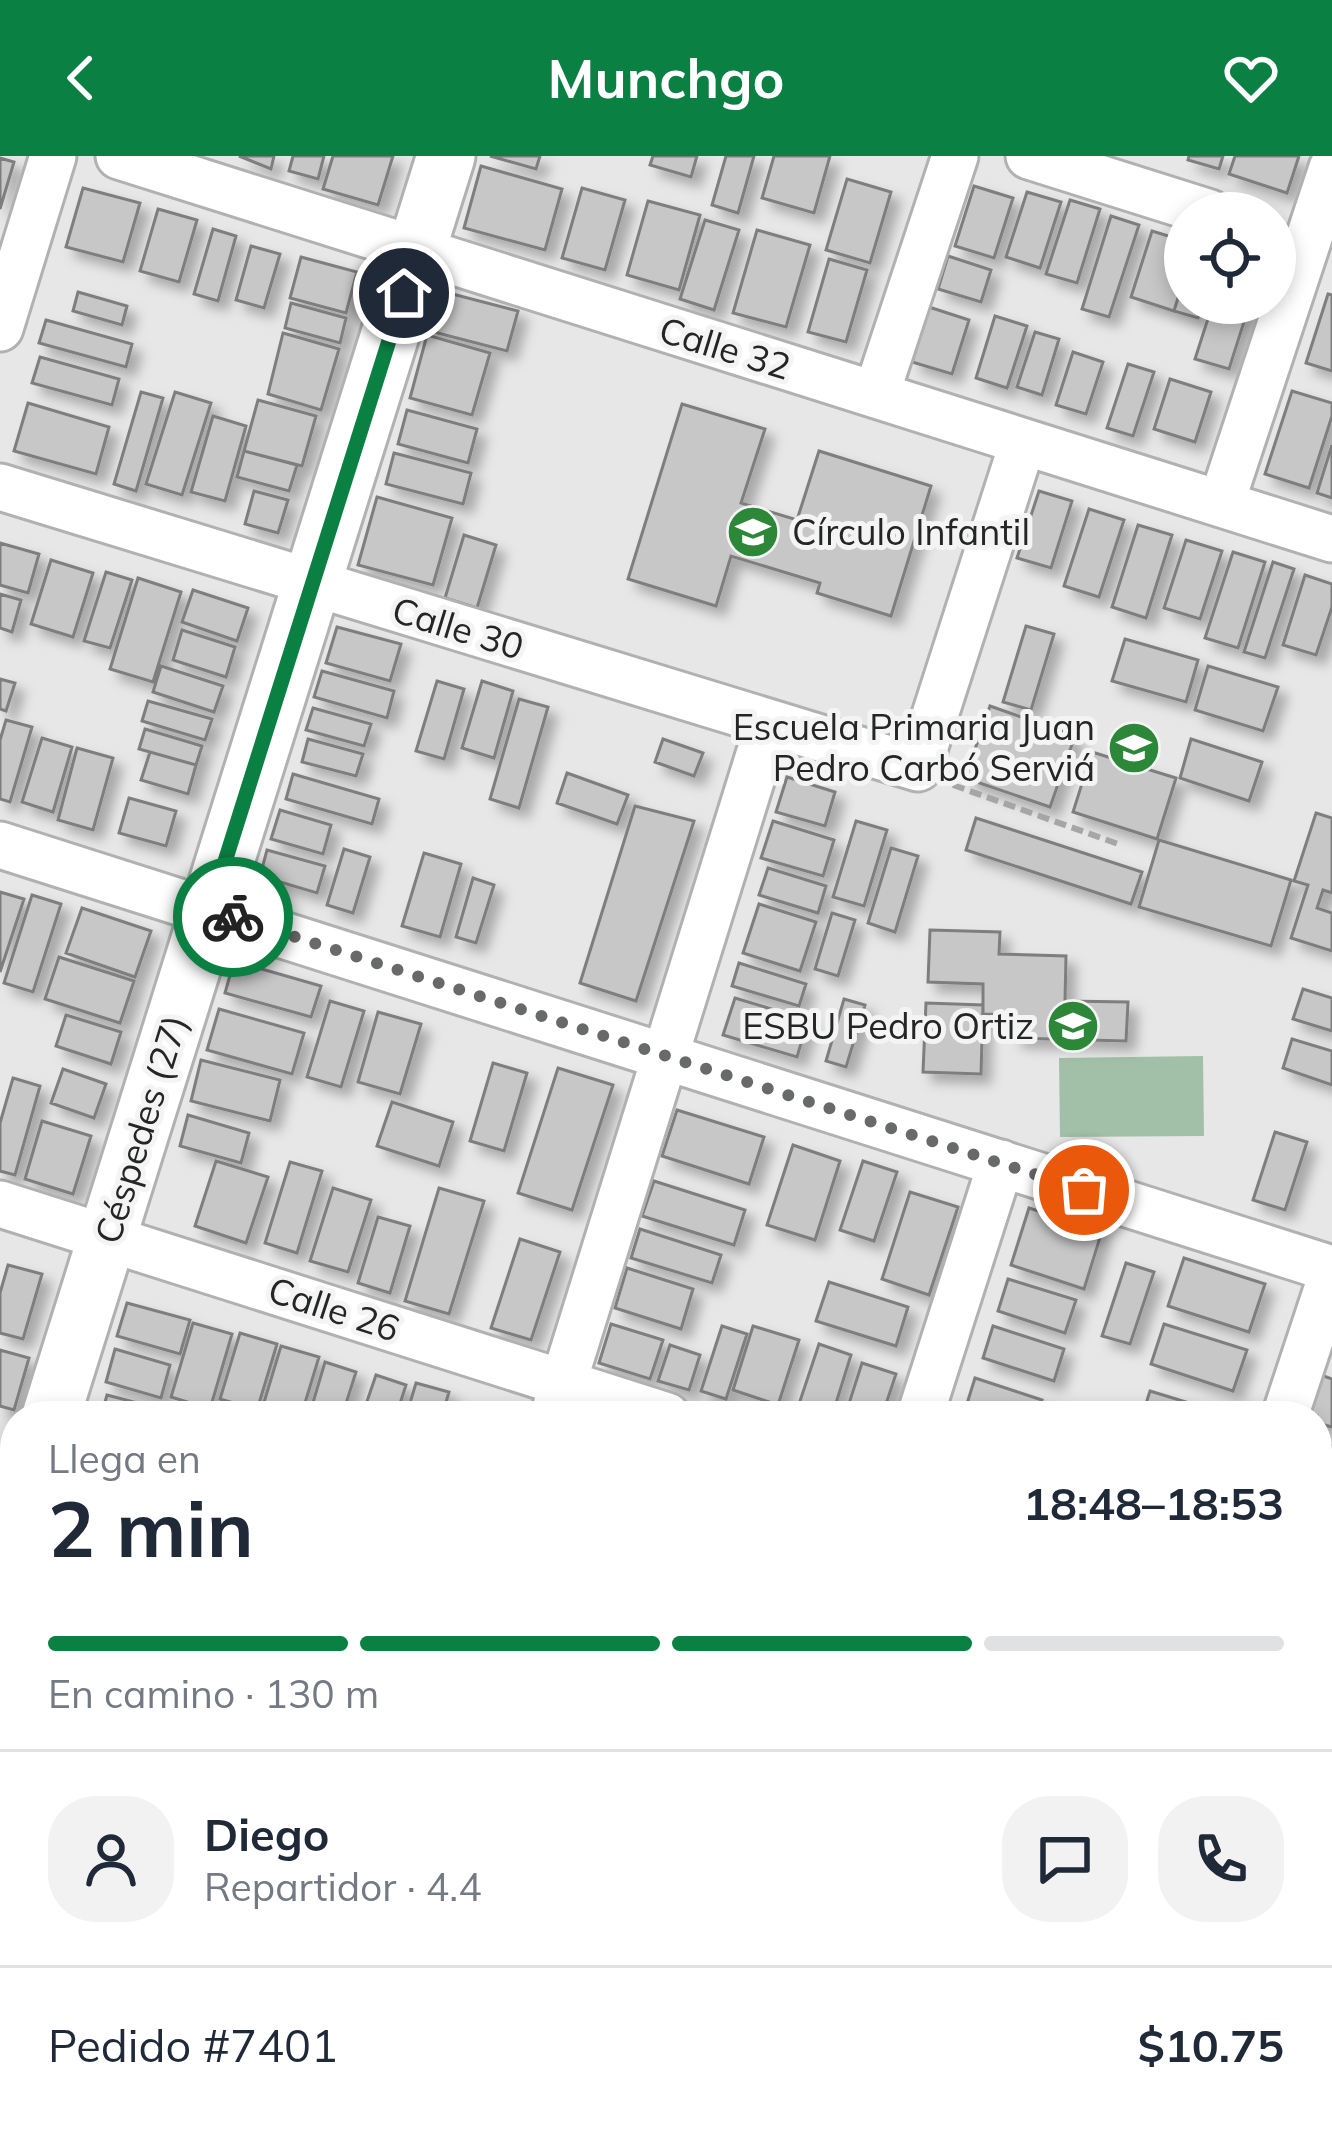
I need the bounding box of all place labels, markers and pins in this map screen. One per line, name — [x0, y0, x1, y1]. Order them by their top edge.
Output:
pin — [353, 242, 455, 344]
school or university icon: Círculo Infantil — [725, 504, 781, 560]
place label: Círculo Infantil — [792, 509, 1030, 554]
place label: Escuela Primaria Juan Pedro Carbó Serviá — [733, 704, 1095, 790]
school or university icon: Escuela Primaria Juan Pedro Carbó Serviá — [1106, 720, 1162, 776]
school or university icon: ESBU Pedro Ortiz — [1045, 998, 1101, 1054]
place label: ESBU Pedro Ortiz — [742, 1003, 1034, 1048]
pin — [1033, 1139, 1135, 1241]

